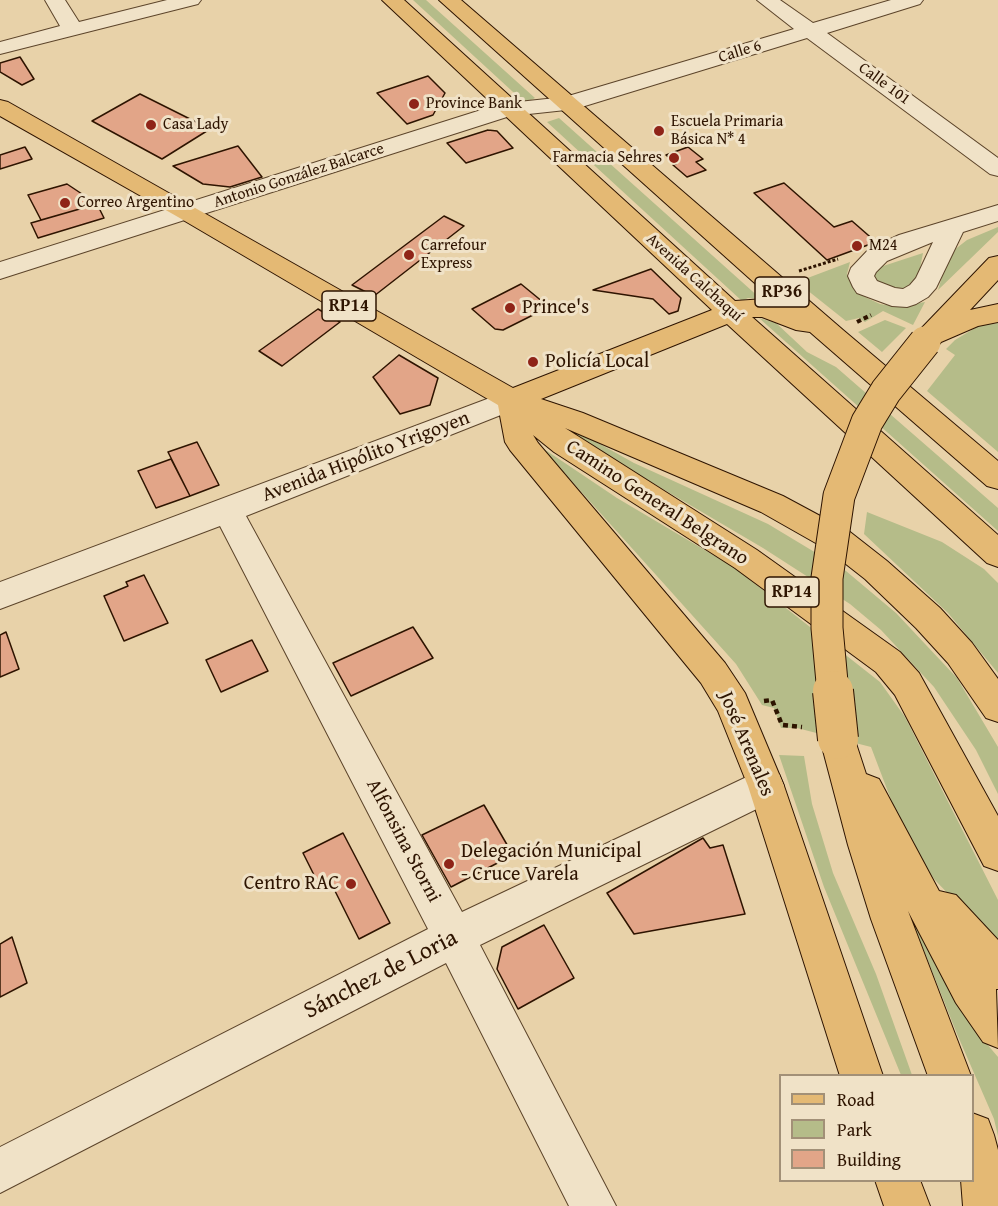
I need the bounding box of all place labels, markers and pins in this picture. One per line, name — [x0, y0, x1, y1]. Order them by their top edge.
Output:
place label: Province Bank — [426, 94, 522, 114]
marker: Province Bank — [407, 97, 421, 111]
place label: Escuela Primaria Básica N* 4 — [671, 112, 783, 150]
place label: Casa Lady — [163, 115, 229, 135]
marker: Casa Lady — [144, 118, 158, 132]
marker: Escuela Primaria Básica N* 4 — [652, 124, 666, 138]
place label: Farmacia Sehres — [553, 148, 662, 168]
marker: Farmacia Sehres — [667, 151, 681, 165]
place label: Correo Argentino — [77, 193, 194, 213]
marker: Correo Argentino — [58, 196, 72, 210]
place label: Carrefour Express — [421, 236, 486, 274]
place label: M24 — [869, 236, 898, 256]
marker: M24 — [850, 239, 864, 253]
marker: Carrefour Express — [402, 248, 416, 262]
place label: Prince's — [522, 296, 589, 320]
marker: Prince's — [503, 301, 517, 315]
place label: Policía Local — [545, 350, 649, 374]
marker: Policía Local — [526, 355, 540, 369]
place label: Delegación Municipal - Cruce Varela — [461, 840, 642, 887]
marker: Delegación Municipal - Cruce Varela — [442, 857, 456, 871]
place label: Centro RAC — [244, 872, 339, 896]
marker: Centro RAC — [344, 877, 358, 891]

